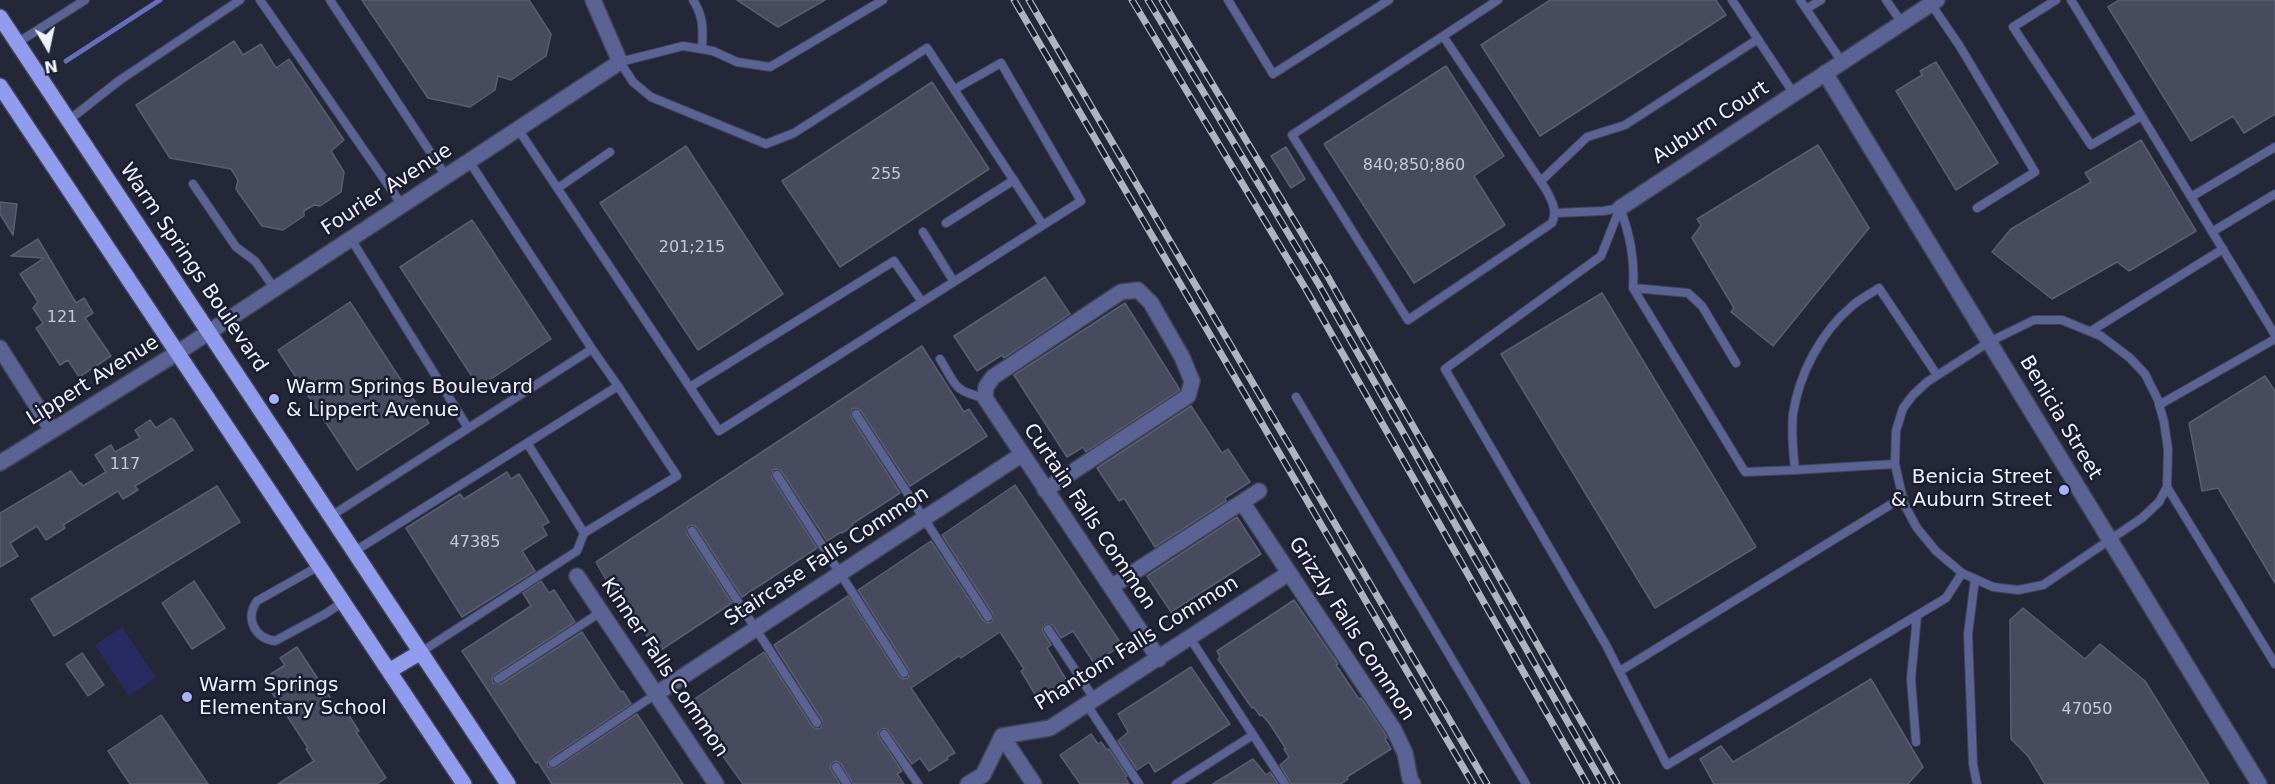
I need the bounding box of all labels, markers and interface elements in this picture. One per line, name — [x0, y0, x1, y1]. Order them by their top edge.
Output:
north arrow — [18, 18, 78, 78]
text: N — [43, 56, 59, 77]
street label: Auburn Court — [1648, 77, 1774, 169]
street label: Fourier Avenue — [317, 139, 457, 241]
house number: 840;850;860 — [1363, 156, 1465, 176]
street label: Warm Springs Boulevard — [114, 159, 272, 377]
house number: 255 — [871, 165, 901, 185]
house number: 201;215 — [659, 238, 725, 258]
house number: 121 — [47, 308, 77, 328]
street label: Lippert Avenue — [23, 331, 163, 431]
street label: Benicia Street — [2014, 352, 2106, 484]
place label: Warm Springs Boulevard & Lippert Avenue — [286, 376, 533, 423]
marker: Warm Springs Boulevard & Lippert Avenue — [267, 392, 281, 406]
street label: Curtain Falls Common — [1018, 419, 1160, 615]
house number: 117 — [110, 455, 140, 475]
place label: Benicia Street & Auburn Street — [1891, 466, 2052, 513]
street label: Staircase Falls Common — [721, 482, 933, 632]
marker: Benicia Street & Auburn Street — [2057, 483, 2071, 497]
house number: 47385 — [450, 533, 500, 553]
street label: Grizzly Falls Common — [1283, 533, 1419, 725]
street label: Phantom Falls Common — [1031, 571, 1243, 717]
street label: Kinner Falls Common — [595, 574, 733, 762]
place label: Warm Springs Elementary School — [199, 674, 387, 721]
marker: Warm Springs Elementary School — [180, 690, 194, 704]
house number: 47050 — [2062, 700, 2112, 720]

